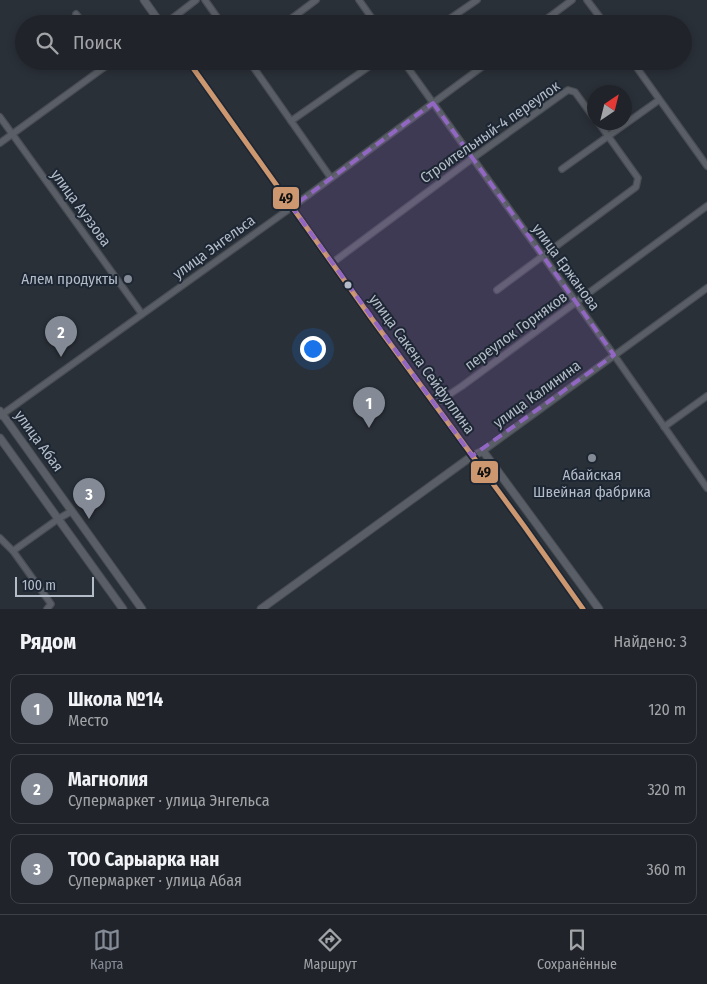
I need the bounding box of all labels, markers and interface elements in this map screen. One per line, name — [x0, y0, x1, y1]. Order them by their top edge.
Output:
search box — [15, 15, 692, 70]
icon: search — [33, 29, 61, 57]
text: Поиск — [73, 31, 122, 54]
street label: Строительный-4 переулок — [417, 77, 563, 187]
north arrow — [587, 85, 632, 130]
street label: улица Ауэзова — [47, 166, 115, 250]
line badge: 49 — [272, 186, 300, 210]
text: 49 — [279, 190, 293, 207]
street label: улица Энгельса — [169, 211, 259, 283]
street label: улица Ержанова — [528, 220, 604, 314]
place label: Алем продукты — [21, 270, 118, 288]
marker: Алем продукты — [122, 273, 134, 285]
unlabelled marker — [343, 280, 353, 290]
street label: переулок Горняков — [461, 288, 571, 374]
street label: улица Сакена Сейфуллина — [365, 291, 479, 437]
pin: 2 — [45, 316, 77, 357]
your location — [300, 336, 326, 362]
street label: улица Калинина — [490, 356, 584, 432]
pin: 1 — [353, 387, 385, 428]
street label: улица Абая — [11, 407, 67, 475]
marker: Абайская Швейная фабрика — [586, 452, 598, 464]
line badge: 49 — [470, 460, 499, 484]
text: 49 — [477, 464, 491, 481]
place label: Абайская Швейная фабрика — [533, 466, 651, 501]
pin: 3 — [73, 478, 105, 519]
scale bar — [15, 574, 94, 597]
text: 100 m — [22, 577, 56, 594]
text: Рядом — [20, 629, 76, 655]
text: Найдено: 3 — [614, 632, 687, 651]
text: Школа №14 — [68, 688, 163, 711]
text: 1 — [34, 700, 40, 719]
text: 120 m — [648, 700, 686, 719]
text: Место — [68, 711, 109, 730]
text: Магнолия — [68, 768, 148, 791]
text: 2 — [33, 780, 41, 799]
text: 320 m — [647, 780, 686, 799]
text: Супермаркет · улица Энгельса — [68, 791, 270, 810]
text: ТОО Сарыарка нан — [68, 848, 219, 871]
text: 3 — [33, 860, 41, 879]
text: 360 m — [646, 860, 686, 879]
text: Супермаркет · улица Абая — [68, 871, 242, 890]
tab: Карта — [90, 926, 123, 973]
tab: Маршрут — [303, 926, 357, 973]
tab: Сохранённые — [537, 926, 617, 973]

